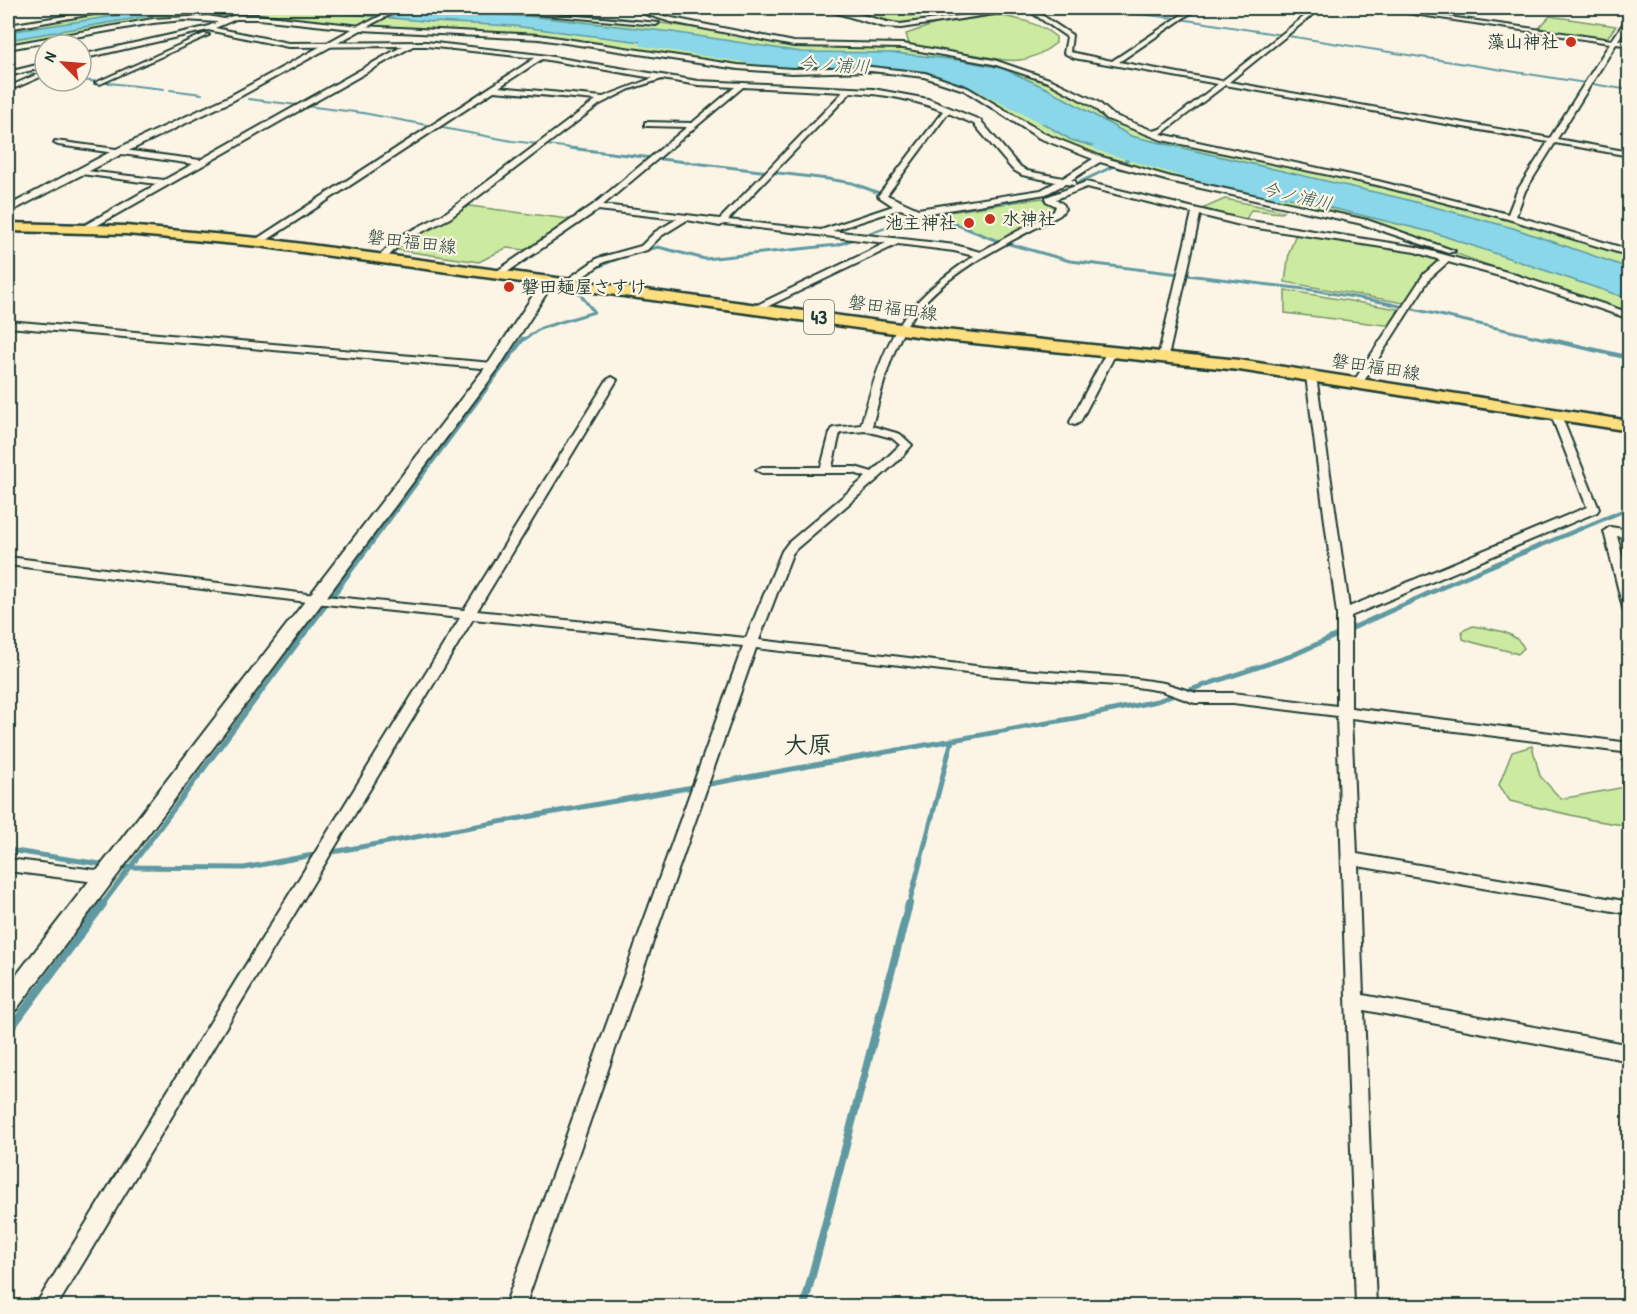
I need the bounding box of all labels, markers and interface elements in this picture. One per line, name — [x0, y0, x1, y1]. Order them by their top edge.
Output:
place label: 藻山神社 — [1487, 29, 1559, 54]
north arrow — [33, 33, 93, 93]
marker: 藻山神社 — [1564, 35, 1578, 49]
text: N — [38, 48, 61, 65]
water label: 今ノ浦川 — [797, 50, 871, 79]
water label: 今ノ浦川 — [1259, 175, 1335, 216]
place label: 水神社 — [1002, 206, 1056, 231]
place label: 池主神社 — [885, 210, 957, 235]
marker: 水神社 — [983, 212, 997, 226]
marker: 池主神社 — [962, 216, 976, 230]
street label: 磐田福田線 — [366, 224, 458, 259]
place label: 磐田麺屋さすけ — [521, 274, 647, 299]
marker: 磐田麺屋さすけ — [502, 280, 516, 294]
street label: 磐田福田線 — [847, 289, 939, 326]
road number: 43 — [804, 300, 834, 334]
street label: 磐田福田線 — [1330, 347, 1422, 386]
district label: 大原 — [784, 728, 832, 760]

